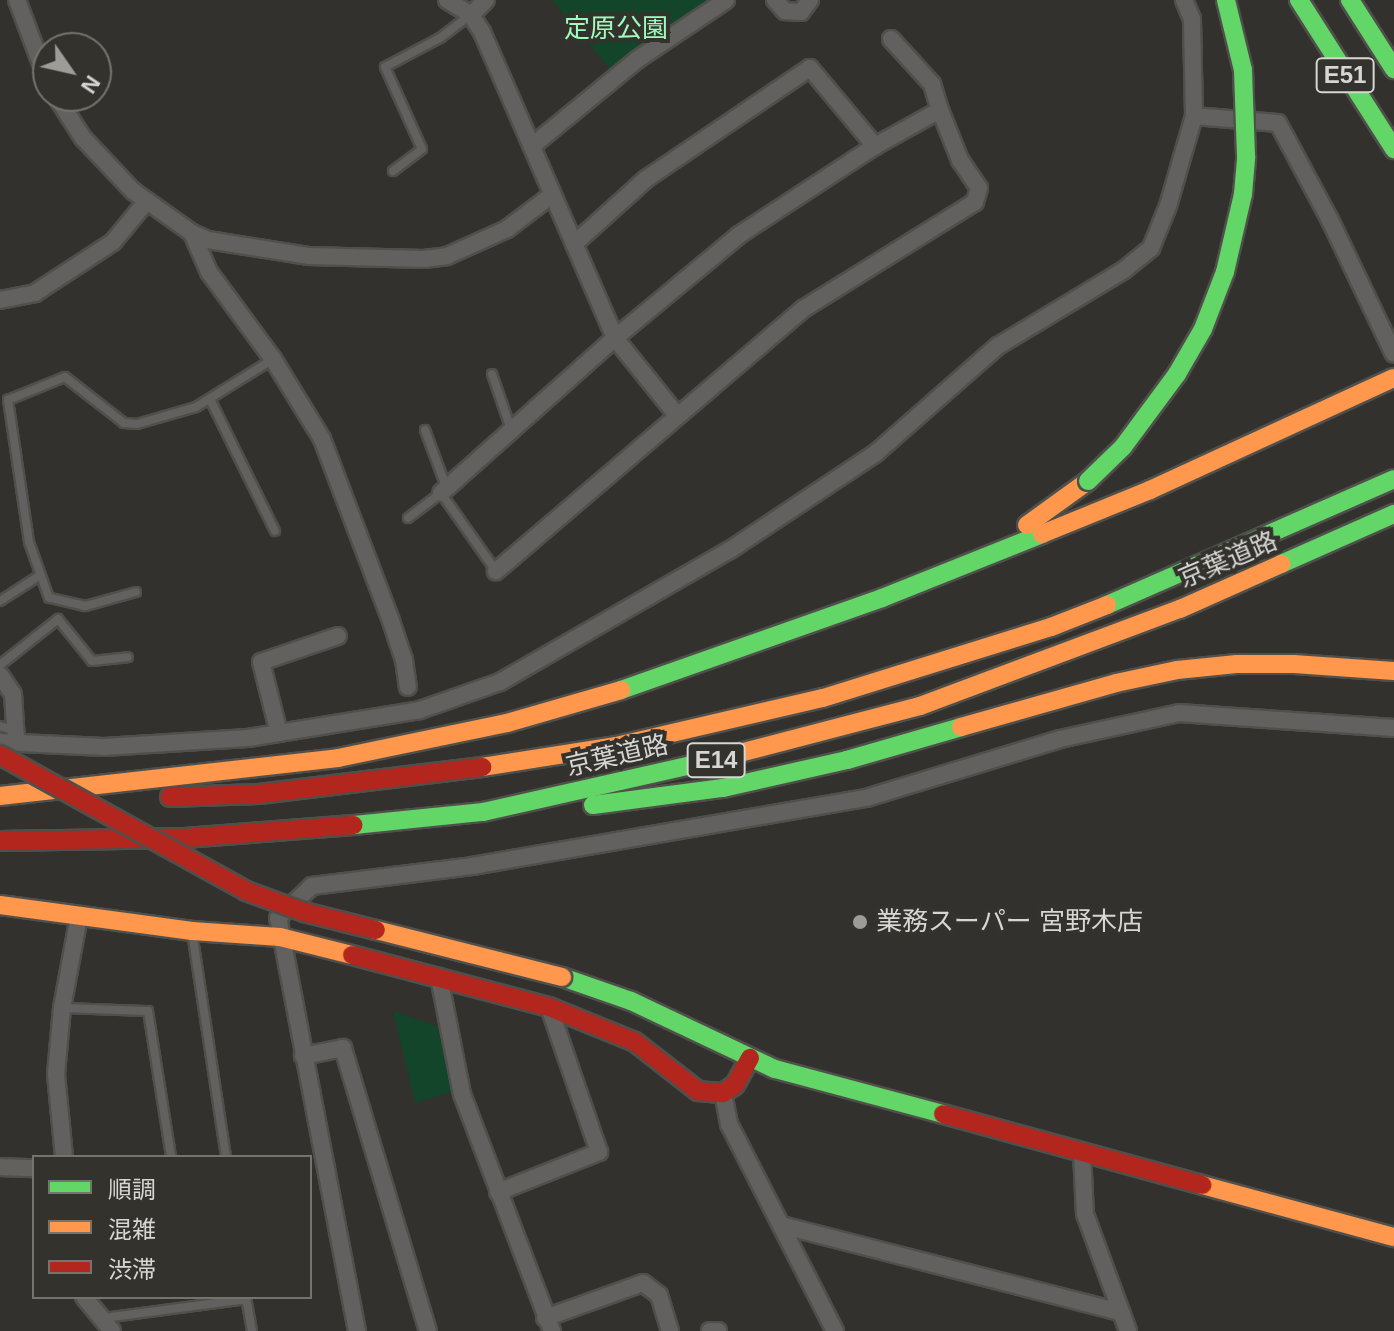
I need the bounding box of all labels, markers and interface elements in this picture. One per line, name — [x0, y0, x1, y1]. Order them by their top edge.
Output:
park label: 定原公園 — [564, 13, 668, 45]
north arrow — [32, 32, 112, 112]
road number: E51 — [1315, 55, 1375, 95]
text: N — [76, 71, 105, 98]
street label: 京葉道路 — [1174, 525, 1282, 595]
street label: 京葉道路 — [563, 729, 671, 783]
road number: E14 — [686, 740, 746, 780]
place label: 業務スーパー 宮野木店 — [876, 906, 1143, 938]
marker: 業務スーパー 宮野木店 — [851, 913, 869, 931]
legend — [32, 1155, 312, 1299]
text: 順調 — [108, 1176, 156, 1203]
text: 混雑 — [108, 1216, 156, 1243]
text: 渋滞 — [108, 1256, 156, 1283]

